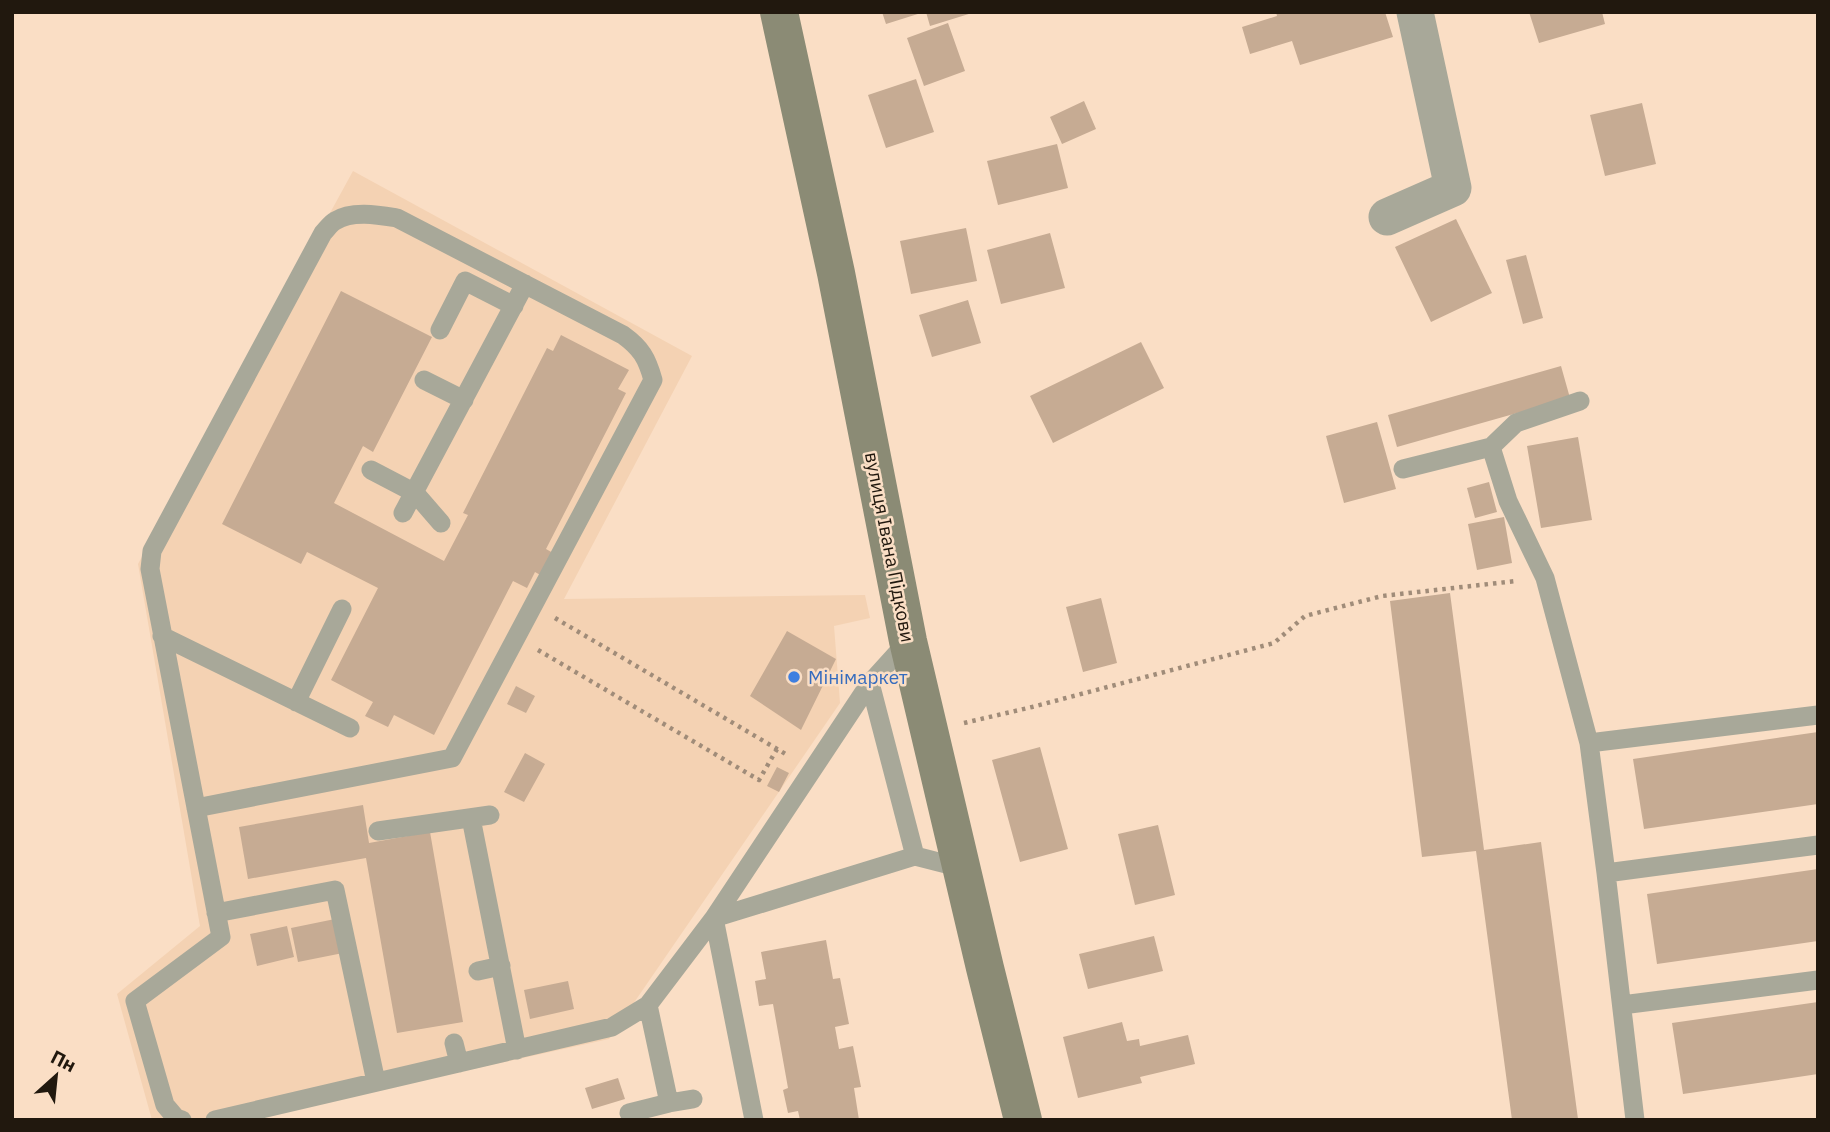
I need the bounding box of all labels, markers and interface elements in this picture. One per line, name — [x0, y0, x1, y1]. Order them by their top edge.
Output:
street label: вулиця Івана Підкови — [860, 450, 920, 644]
place label: Мінімаркет — [808, 665, 908, 689]
marker: Мінімаркет — [786, 669, 802, 685]
north arrow — [21, 1041, 91, 1111]
text: Пн — [47, 1044, 80, 1077]

